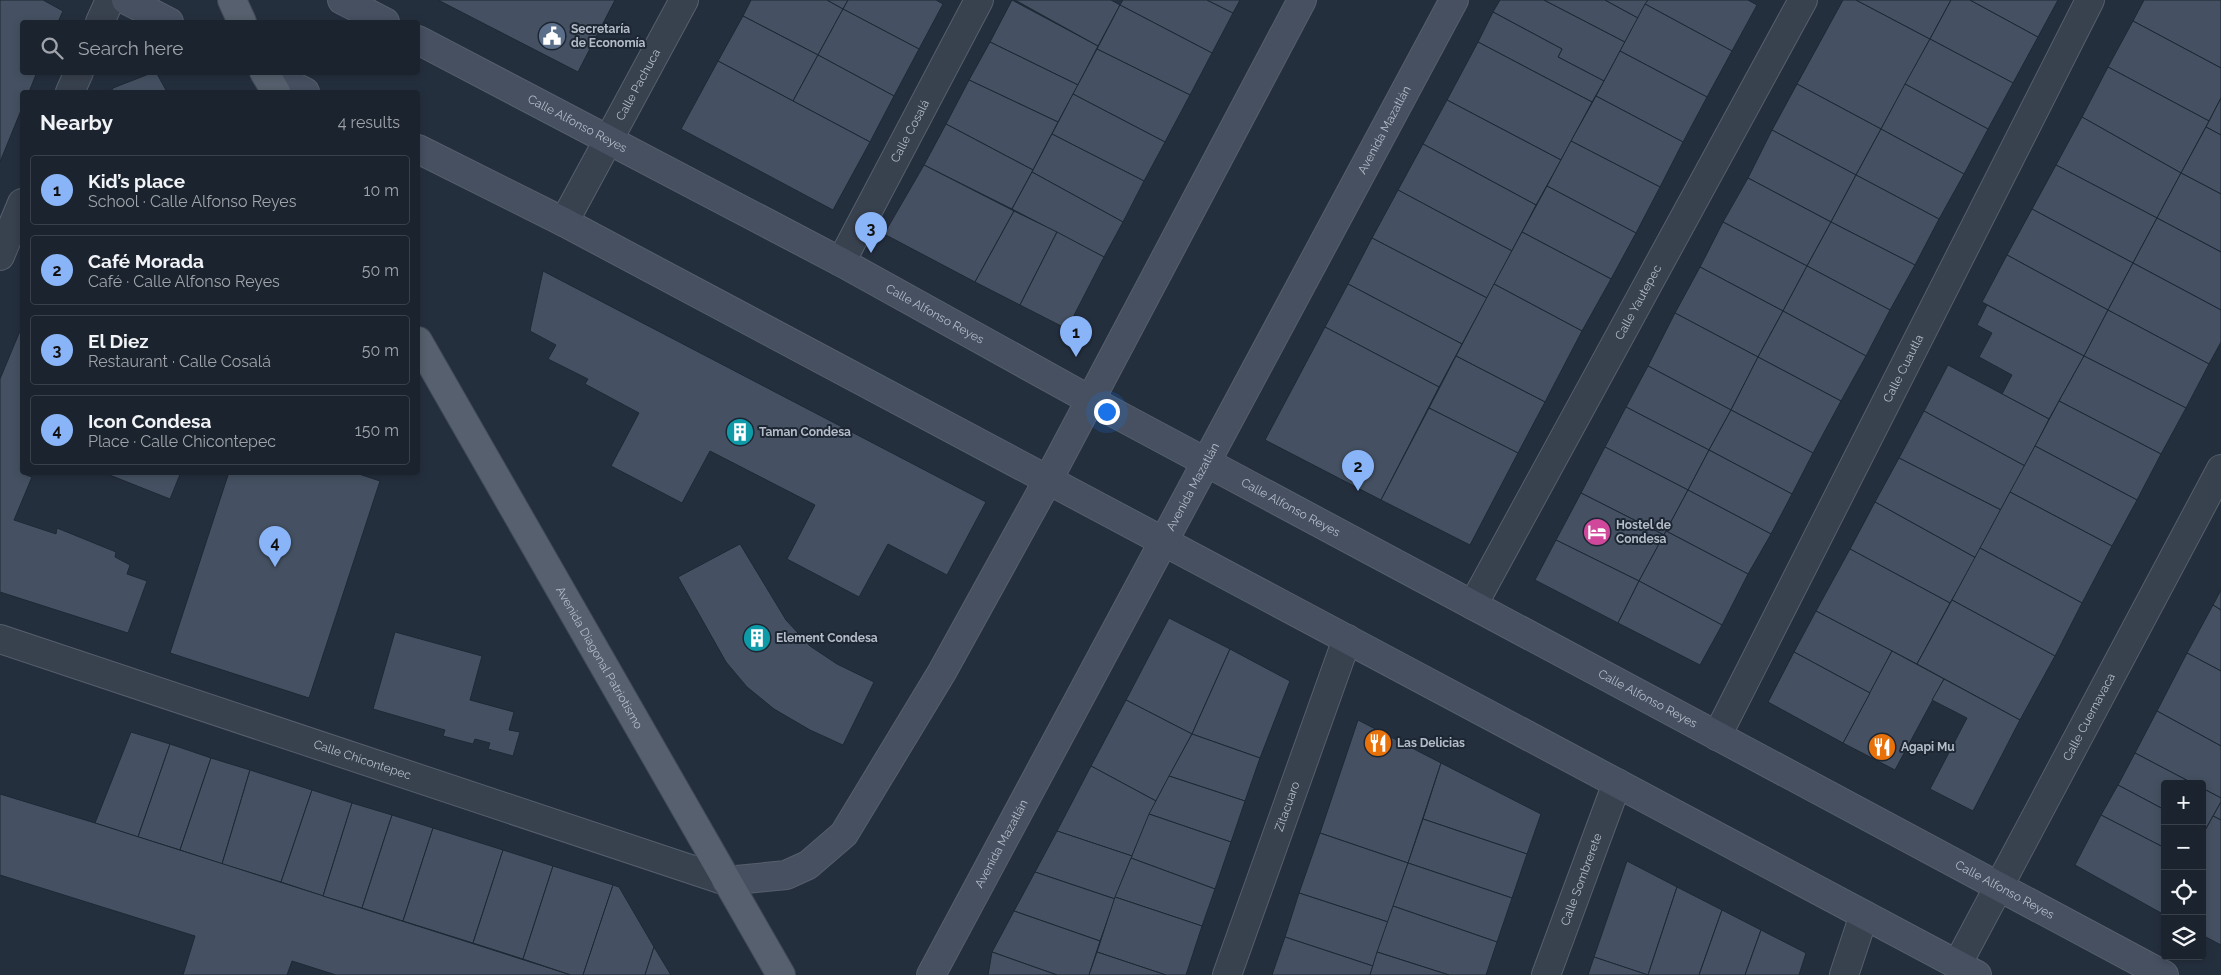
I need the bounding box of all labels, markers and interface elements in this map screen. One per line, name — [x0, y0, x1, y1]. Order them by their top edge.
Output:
search box — [20, 20, 420, 75]
public building icon: Secretaría de Economía — [537, 21, 567, 51]
place label: Secretaría de Economía — [571, 22, 646, 50]
icon: search — [38, 34, 66, 62]
text: Search here — [78, 37, 184, 59]
street label: Calle Pachuca — [613, 47, 663, 123]
street label: Avenida Mazatlán — [1355, 83, 1414, 176]
street label: Calle Alfonso Reyes — [525, 92, 630, 156]
street label: Calle Cosalá — [888, 97, 932, 165]
text: Nearby — [40, 110, 113, 135]
text: 4 results — [338, 113, 400, 132]
text: Kid’s place — [88, 170, 185, 192]
text: 1 — [53, 181, 61, 200]
text: 10 m — [364, 181, 399, 200]
text: School · Calle Alfonso Reyes — [88, 192, 297, 211]
pin: 3 — [855, 212, 887, 253]
text: Café Morada — [88, 250, 204, 272]
text: 2 — [52, 261, 62, 280]
text: 50 m — [362, 261, 399, 280]
street label: Calle Yautepec — [1612, 262, 1665, 342]
text: Café · Calle Alfonso Reyes — [88, 272, 280, 291]
street label: Calle Alfonso Reyes — [883, 281, 987, 347]
pin: 1 — [1060, 316, 1092, 357]
text: El Diez — [88, 330, 149, 352]
street label: Calle Cuautla — [1880, 332, 1926, 405]
text: 3 — [53, 341, 61, 360]
text: 50 m — [362, 341, 399, 360]
text: Restaurant · Calle Cosalá — [88, 352, 271, 371]
your location — [1094, 399, 1120, 425]
text: Icon Condesa — [88, 410, 211, 432]
building icon: Taman Condesa — [725, 417, 755, 447]
text: 4 — [52, 421, 62, 440]
text: 150 m — [355, 421, 399, 440]
place label: Taman Condesa — [759, 425, 851, 439]
text: Place · Calle Chicontepec — [88, 432, 276, 451]
street label: Avenida Mazatlán — [1164, 440, 1222, 533]
pin: 2 — [1342, 450, 1374, 491]
street label: Calle Alfonso Reyes — [1239, 475, 1343, 540]
hotel icon: Hostel de Condesa — [1582, 517, 1612, 547]
place label: Hostel de Condesa — [1616, 518, 1671, 546]
pin: 4 — [259, 526, 291, 567]
street label: Avenida Diagonal Patriotismo — [553, 584, 646, 732]
building icon: Element Condesa — [742, 623, 772, 653]
place label: Element Condesa — [776, 631, 878, 645]
street label: Calle Alfonso Reyes — [1596, 666, 1700, 731]
street label: Calle Cuernavaca — [2060, 671, 2118, 763]
restaurant icon: Las Delicias — [1363, 728, 1393, 758]
restaurant icon: Agapi Mu — [1867, 732, 1897, 762]
place label: Las Delicias — [1397, 736, 1465, 750]
street label: Calle Chicontepec — [312, 737, 413, 783]
place label: Agapi Mu — [1901, 740, 1955, 754]
street label: Zitacuaro — [1272, 779, 1303, 833]
map controls — [2161, 780, 2206, 960]
button: + — [2161, 780, 2206, 825]
street label: Avenida Mazatlán — [972, 797, 1031, 890]
button: − — [2161, 825, 2206, 870]
street label: Calle Sombrerete — [1558, 831, 1605, 927]
street label: Calle Alfonso Reyes — [1953, 858, 2057, 922]
button: locate — [2161, 870, 2206, 915]
button: layers — [2161, 915, 2206, 960]

